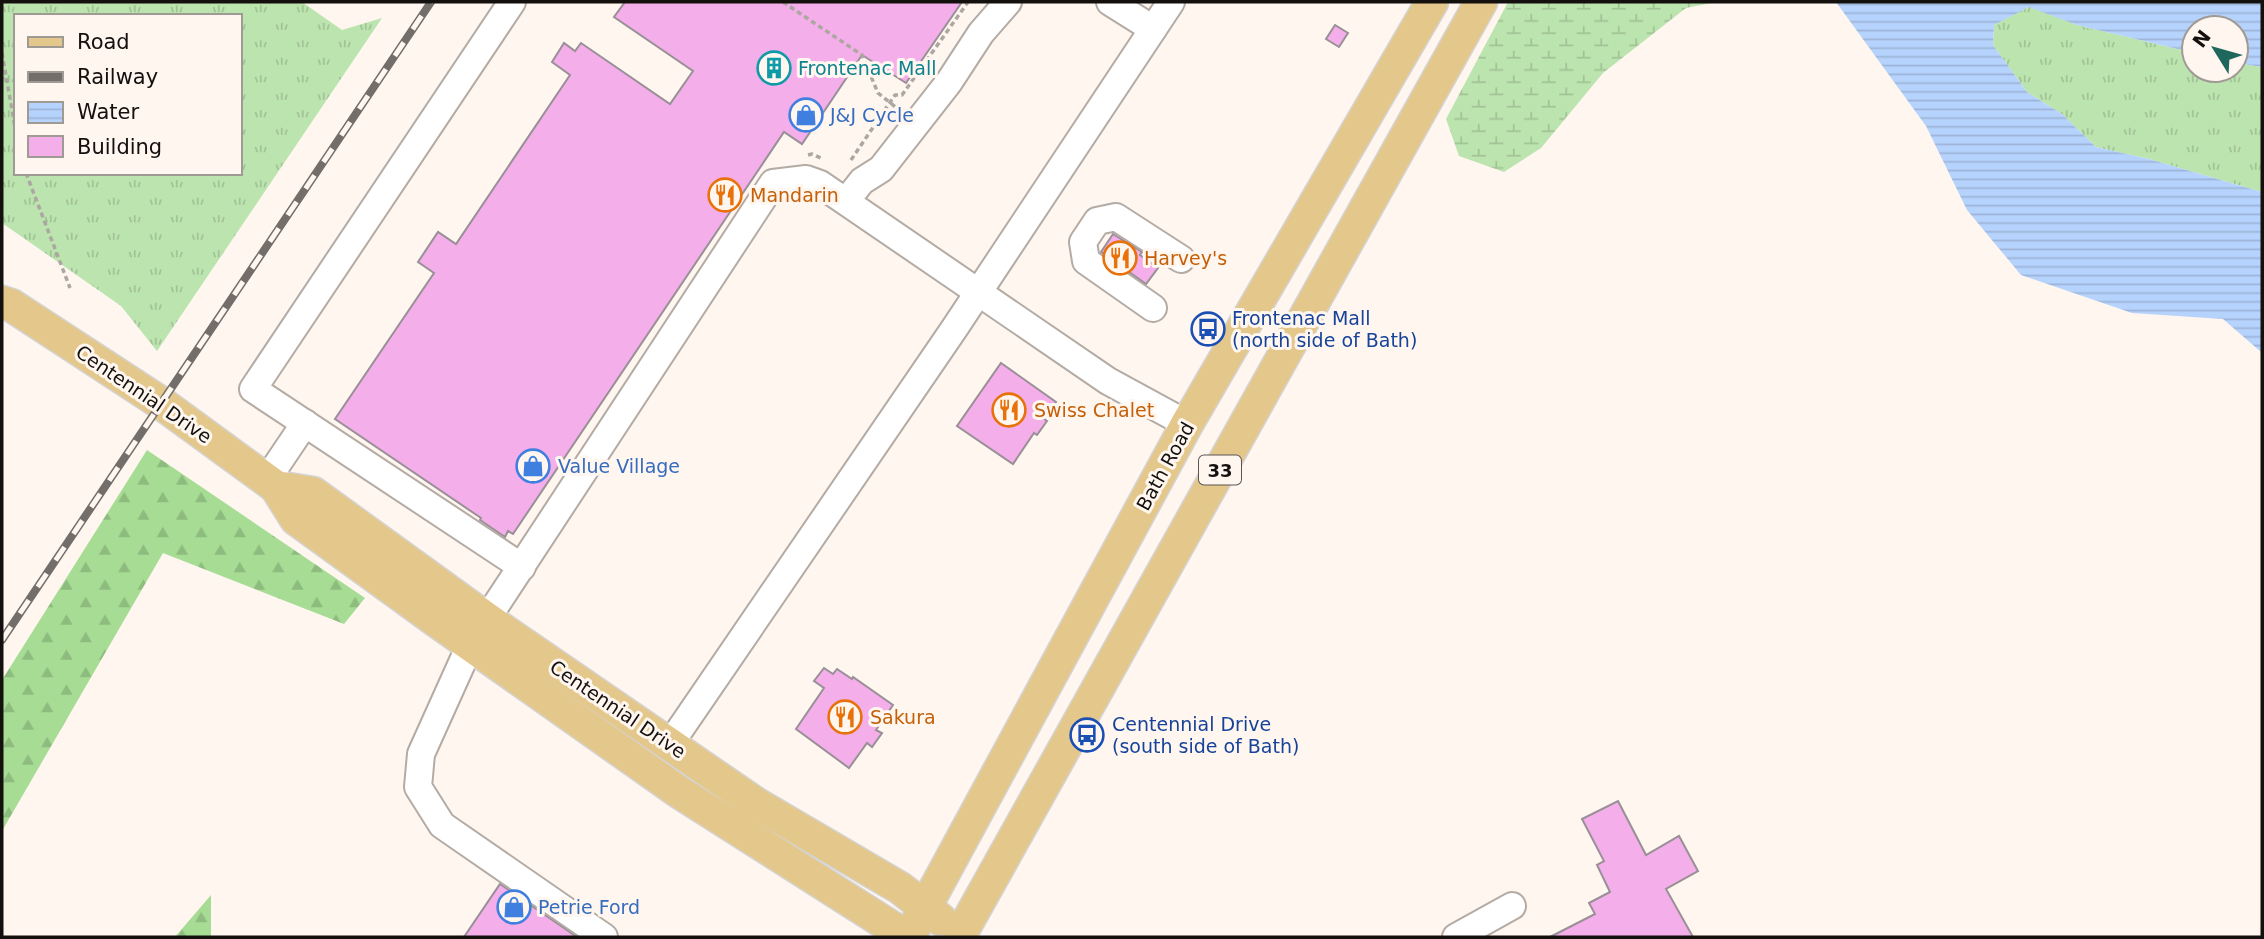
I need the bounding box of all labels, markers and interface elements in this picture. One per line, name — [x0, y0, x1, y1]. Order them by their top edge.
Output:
legend — [14, 14, 242, 175]
north arrow — [2180, 14, 2250, 84]
text: N — [2188, 26, 2215, 52]
text: Road — [77, 30, 130, 54]
building icon: Frontenac Mall — [755, 49, 793, 87]
place label: Frontenac Mall — [798, 57, 937, 79]
text: Railway — [77, 65, 158, 89]
shop icon: J&J Cycle — [787, 96, 825, 134]
text: Water — [77, 100, 139, 124]
place label: J&J Cycle — [829, 104, 914, 126]
text: Building — [77, 135, 162, 159]
restaurant icon: Mandarin — [706, 176, 744, 214]
place label: Mandarin — [750, 184, 839, 206]
restaurant icon: Harvey's — [1101, 239, 1139, 277]
place label: Harvey's — [1144, 247, 1227, 269]
place label: Frontenac Mall (north side of Bath) — [1232, 307, 1417, 351]
bus stop icon: Frontenac Mall (north side of Bath) — [1189, 310, 1227, 348]
street label: Centennial Drive — [72, 340, 216, 448]
restaurant icon: Swiss Chalet — [990, 391, 1028, 429]
place label: Swiss Chalet — [1034, 399, 1154, 421]
street label: Bath Road — [1132, 418, 1198, 514]
shop icon: Value Village — [514, 447, 552, 485]
place label: Value Village — [558, 455, 680, 477]
road number: 33 — [1199, 456, 1241, 484]
street label: Centennial Drive — [546, 655, 690, 763]
restaurant icon: Sakura — [826, 698, 864, 736]
place label: Sakura — [870, 706, 936, 728]
place label: Centennial Drive (south side of Bath) — [1112, 713, 1299, 757]
bus stop icon: Centennial Drive (south side of Bath) — [1068, 716, 1106, 754]
shop icon: Petrie Ford — [495, 888, 533, 926]
place label: Petrie Ford — [538, 896, 640, 918]

